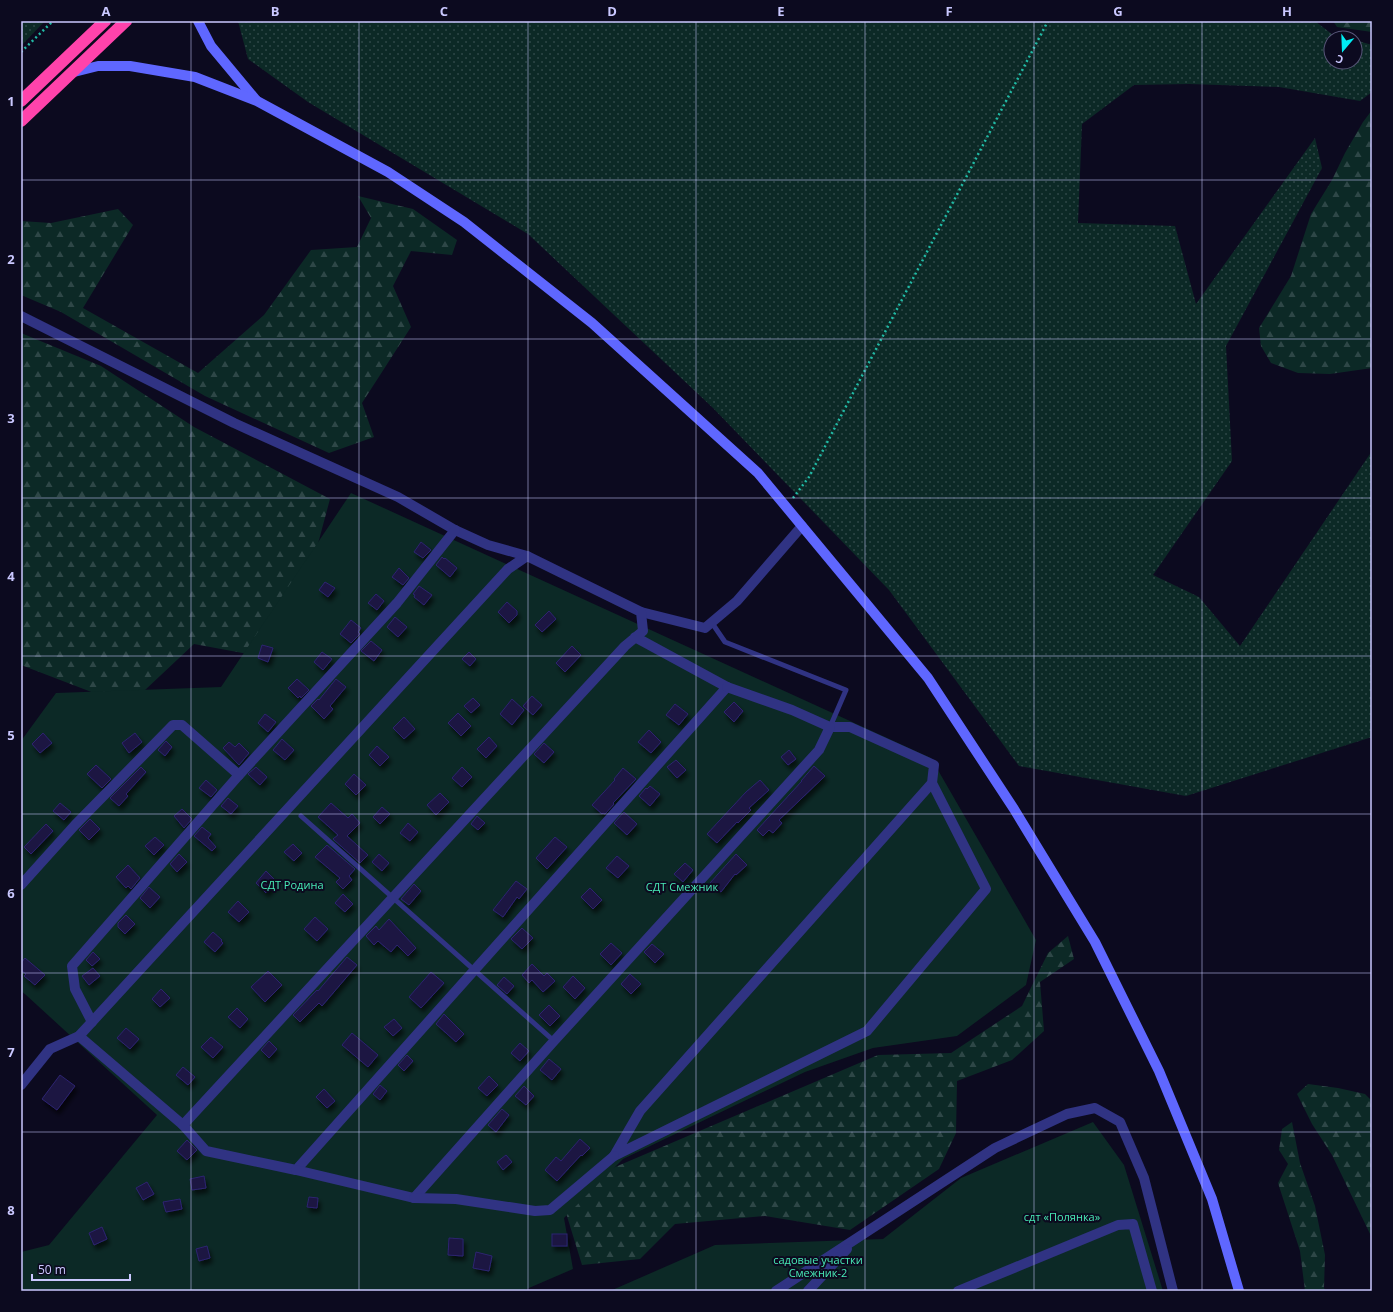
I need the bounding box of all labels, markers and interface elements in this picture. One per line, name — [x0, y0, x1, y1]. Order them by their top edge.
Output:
text: A — [102, 2, 111, 20]
text: B — [271, 2, 280, 20]
text: C — [440, 2, 448, 20]
text: D — [607, 2, 617, 20]
text: E — [777, 2, 785, 20]
text: F — [945, 2, 953, 20]
text: G — [1113, 2, 1123, 20]
text: H — [1282, 2, 1292, 20]
north arrow — [1323, 30, 1363, 70]
text: С — [1334, 52, 1345, 68]
text: 1 — [7, 92, 15, 110]
text: 2 — [7, 250, 15, 268]
text: 3 — [7, 409, 15, 427]
text: 4 — [7, 567, 15, 585]
text: 5 — [7, 726, 15, 744]
park label: СДТ Родина — [261, 877, 324, 892]
park label: СДТ Смежник — [646, 879, 718, 894]
text: 6 — [7, 884, 15, 902]
text: 7 — [7, 1043, 15, 1061]
text: 8 — [7, 1201, 15, 1219]
park label: сдт «Полянка» — [1024, 1209, 1101, 1224]
park label: садовые участки Смежник-2 — [773, 1252, 863, 1280]
scale bar — [32, 1256, 130, 1282]
text: 50 m — [38, 1261, 66, 1278]

